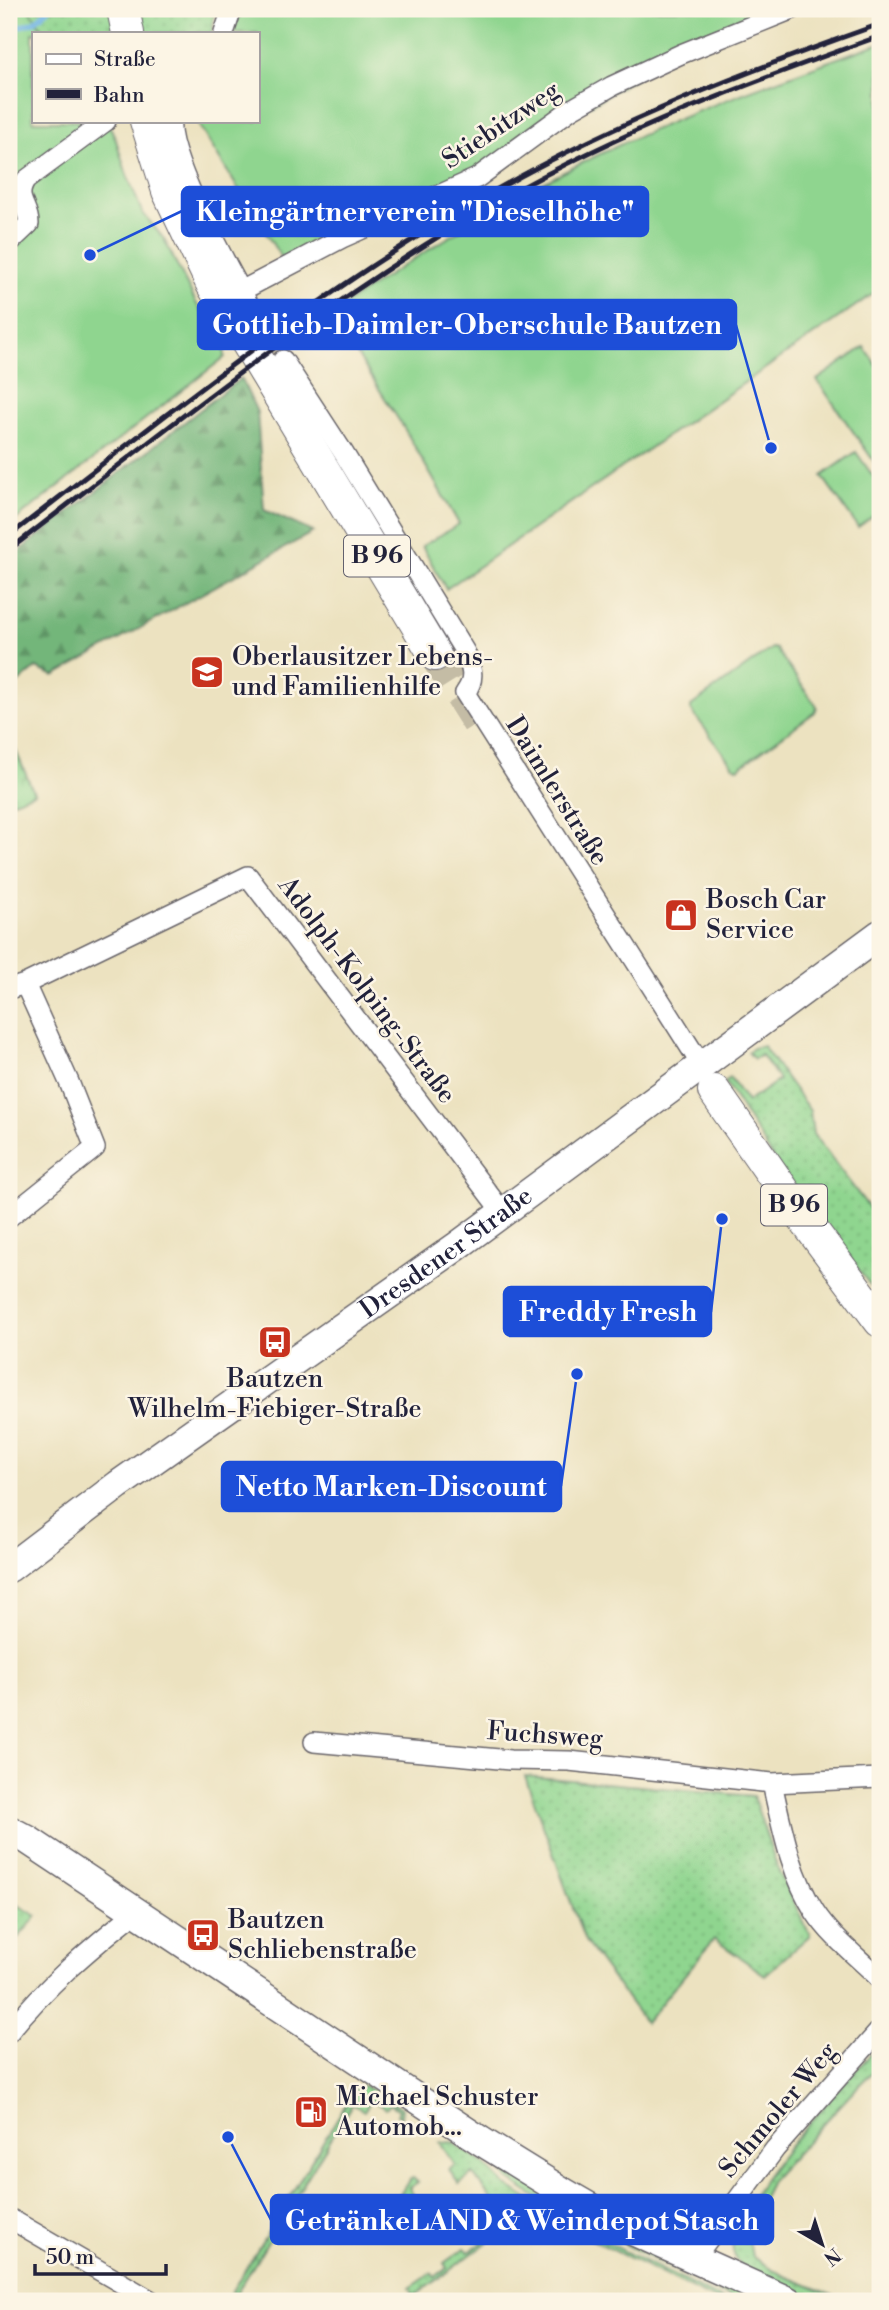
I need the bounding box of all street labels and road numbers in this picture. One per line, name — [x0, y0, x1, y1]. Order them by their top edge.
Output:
street label: Stiebitzweg — [436, 74, 566, 176]
road number: B 96 — [344, 536, 410, 576]
street label: Daimlerstraße — [498, 711, 616, 871]
street label: Adolph-Kolping-Straße — [271, 869, 463, 1110]
street label: Dresdener Straße — [354, 1180, 539, 1326]
road number: B 96 — [761, 1184, 827, 1226]
street label: Fuchsweg — [486, 1715, 605, 1755]
street label: Schmoler Weg — [712, 2035, 844, 2184]

